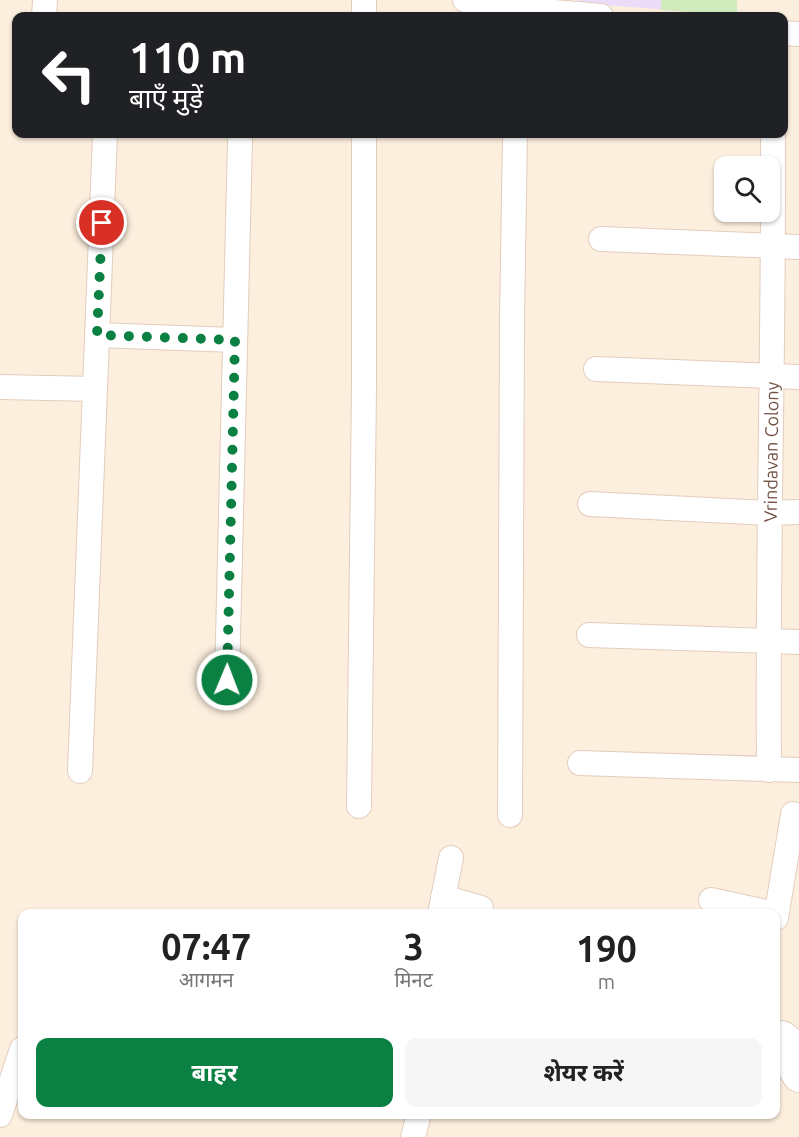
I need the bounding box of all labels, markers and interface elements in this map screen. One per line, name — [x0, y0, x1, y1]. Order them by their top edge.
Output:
text: 110 m — [129, 34, 246, 81]
icon: left — [30, 36, 108, 114]
text: बाएँ मुड़ें — [129, 83, 203, 113]
map controls — [714, 156, 780, 222]
button: search — [714, 156, 780, 222]
pin — [76, 197, 127, 248]
icon: arrive — [85, 206, 118, 239]
street label: Vrindavan Colony — [760, 381, 782, 522]
position arrow — [195, 648, 259, 712]
text: 07:47 — [161, 926, 251, 967]
text: 3 — [403, 926, 424, 967]
text: 190 — [576, 928, 637, 969]
text: आगमन — [179, 968, 234, 991]
text: मिनट — [394, 968, 433, 991]
text: m — [598, 970, 615, 993]
button: बाहर — [36, 1038, 393, 1107]
button: शेयर करें — [405, 1038, 762, 1107]

